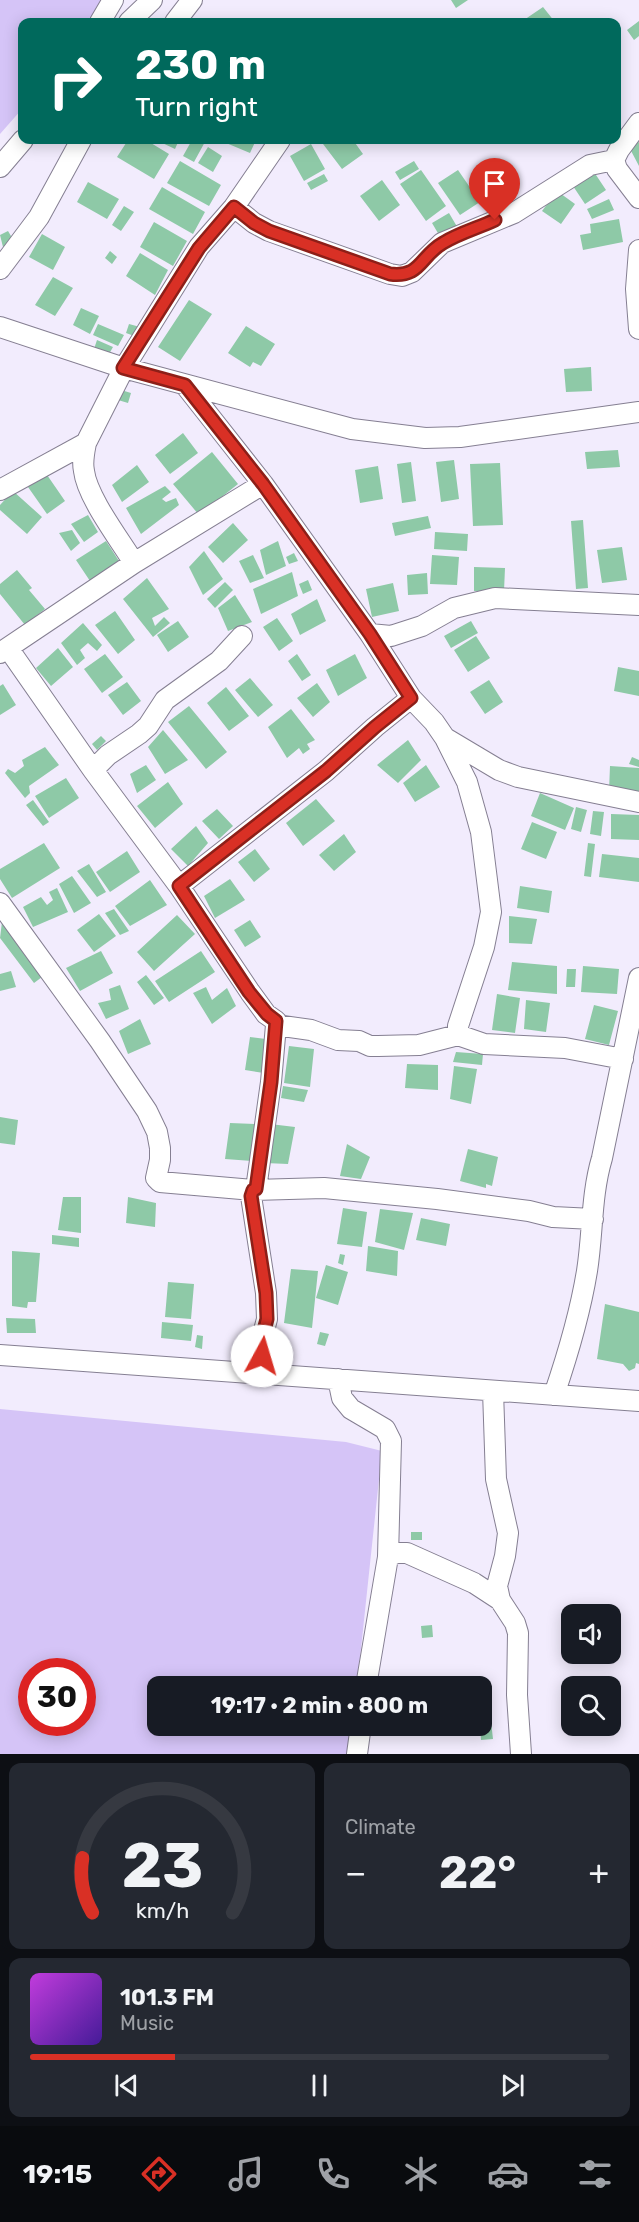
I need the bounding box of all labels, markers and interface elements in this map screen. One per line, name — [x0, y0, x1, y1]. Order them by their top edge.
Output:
text: 230 m — [135, 40, 266, 90]
icon: right — [36, 42, 114, 120]
text: Turn right — [135, 91, 258, 123]
pin — [469, 158, 520, 220]
icon: arrive — [478, 167, 511, 200]
position arrow — [230, 1324, 294, 1388]
map controls — [561, 1604, 621, 1736]
button: sound — [561, 1604, 621, 1664]
speed limit sign: 30 — [18, 1658, 96, 1736]
button: search — [561, 1676, 621, 1736]
text: 19:17 · 2 min · 800 m — [211, 1692, 428, 1719]
text: Climate — [345, 1815, 416, 1839]
text: 23 — [121, 1829, 203, 1903]
text: 22° — [439, 1846, 516, 1899]
text: − — [345, 1853, 366, 1892]
text: + — [588, 1853, 609, 1892]
text: km/h — [135, 1898, 189, 1923]
text: 101.3 FM — [120, 1984, 214, 2011]
text: Music — [120, 2011, 174, 2035]
icon: previous — [110, 2069, 143, 2102]
icon: pause — [303, 2069, 336, 2102]
icon: next — [496, 2069, 529, 2102]
icon: directions — [138, 2153, 180, 2195]
icon: music — [225, 2153, 267, 2195]
icon: phone — [312, 2153, 354, 2195]
icon: climate — [400, 2153, 442, 2195]
icon: car — [487, 2153, 529, 2195]
icon: filters — [574, 2153, 616, 2195]
text: 19:15 — [23, 2158, 92, 2190]

